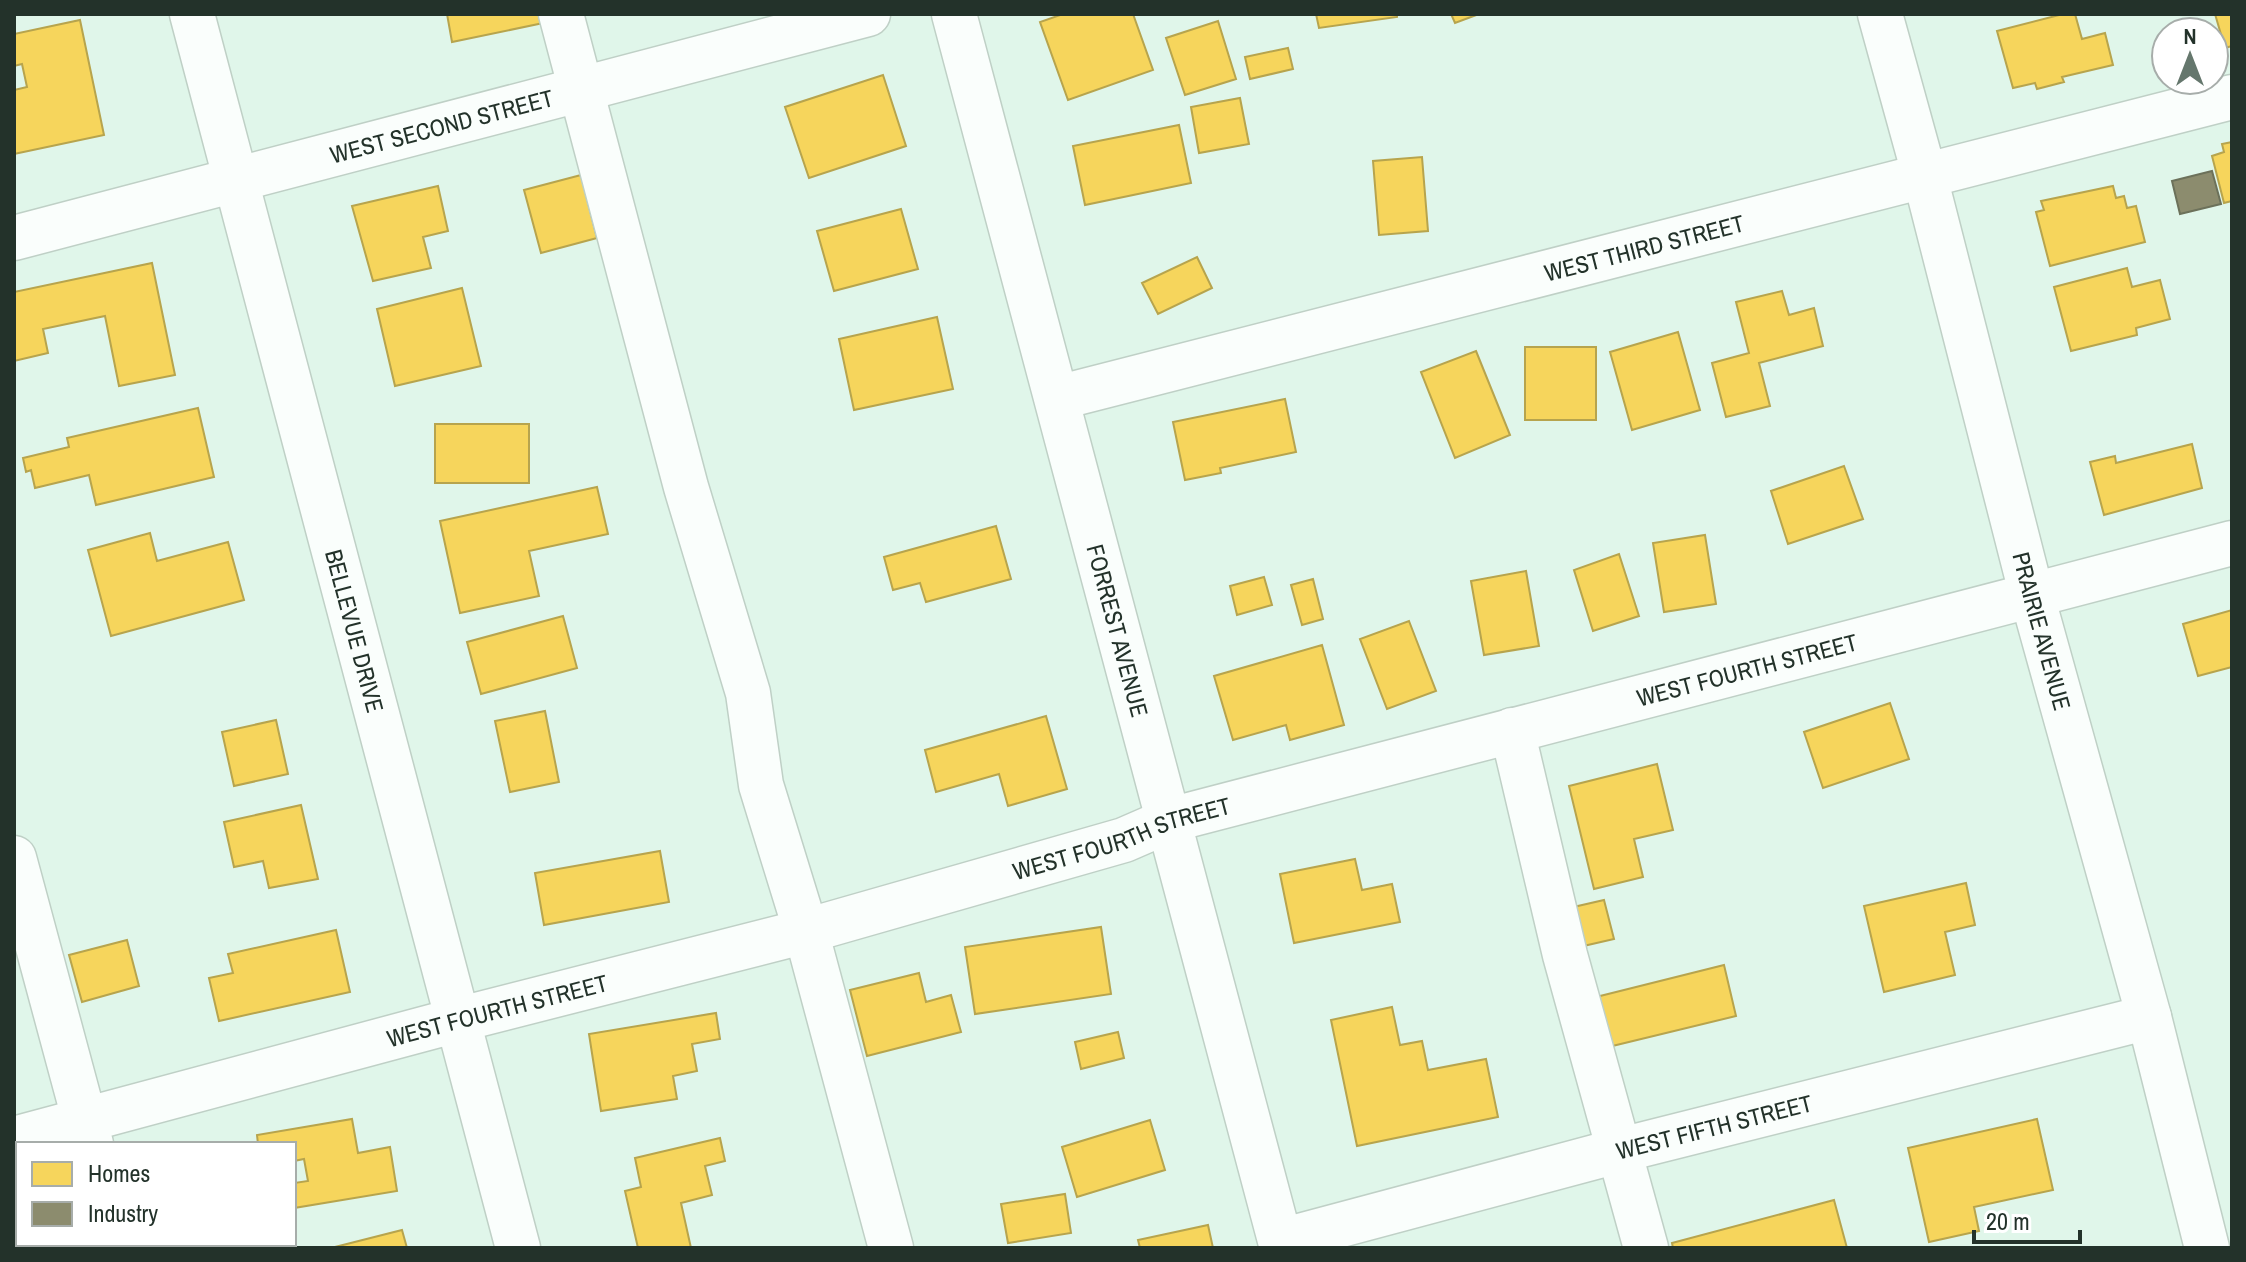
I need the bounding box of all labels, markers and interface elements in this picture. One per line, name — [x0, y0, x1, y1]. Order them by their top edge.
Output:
north arrow — [2150, 16, 2230, 96]
text: N — [2183, 21, 2197, 51]
street label: WEST SECOND STREET — [326, 81, 557, 170]
street label: WEST THIRD STREET — [1541, 207, 1747, 289]
street label: FORREST AVENUE — [1080, 541, 1156, 721]
street label: BELLEVUE DRIVE — [318, 546, 392, 716]
street label: PRAIRIE AVENUE — [2005, 548, 2079, 714]
street label: WEST FOURTH STREET — [1633, 625, 1861, 714]
street label: WEST FOURTH STREET — [1009, 789, 1234, 887]
street label: WEST FOURTH STREET — [383, 966, 611, 1054]
street label: WEST FIFTH STREET — [1613, 1086, 1816, 1167]
legend — [16, 1142, 296, 1246]
text: Homes — [88, 1157, 150, 1189]
scale bar — [1974, 1194, 2080, 1244]
text: Industry — [88, 1197, 158, 1229]
text: 20 m — [1986, 1205, 2030, 1237]

